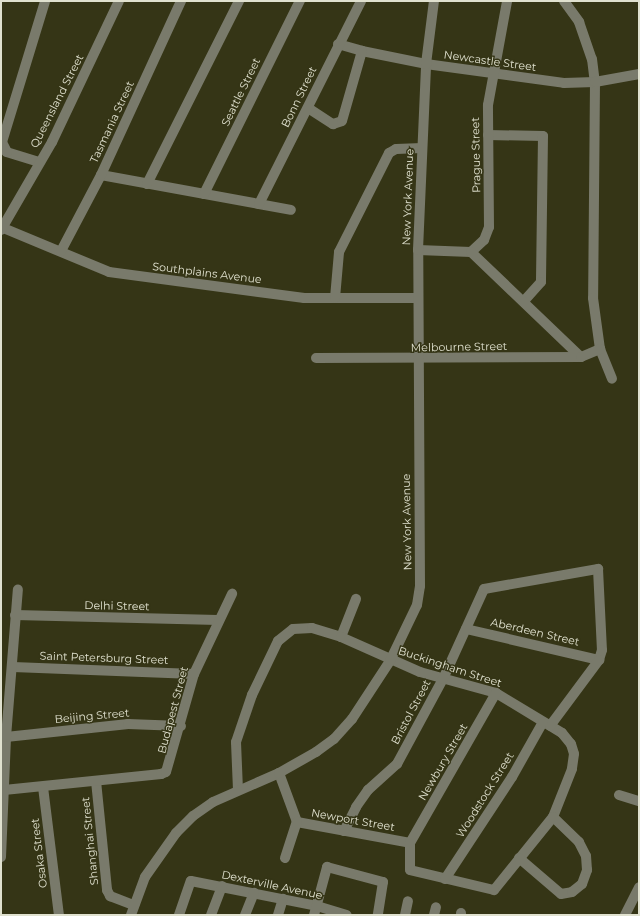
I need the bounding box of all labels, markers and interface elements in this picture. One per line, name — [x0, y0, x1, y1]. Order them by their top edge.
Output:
street label: Newcastle Street — [443, 48, 537, 74]
street label: Queensland Street — [28, 52, 86, 150]
street label: Seattle Street — [219, 56, 263, 128]
street label: Bonn Street — [279, 64, 319, 130]
street label: Tasmania Street — [87, 79, 137, 165]
street label: Prague Street — [469, 117, 483, 193]
street label: New York Avenue — [400, 149, 416, 245]
street label: Southplains Avenue — [152, 260, 262, 286]
street label: Melbourne Street — [411, 340, 507, 354]
street label: New York Avenue — [400, 474, 414, 570]
street label: Delhi Street — [84, 599, 150, 613]
street label: Aberdeen Street — [489, 615, 581, 649]
street label: Buckingham Street — [397, 644, 503, 690]
street label: Saint Petersburg Street — [39, 649, 169, 667]
street label: Budapest Street — [155, 665, 191, 755]
street label: Bristol Street — [388, 677, 434, 747]
street label: Beijing Street — [54, 706, 130, 726]
street label: Newbury Street — [416, 721, 470, 803]
street label: Woodstock Street — [453, 750, 517, 840]
street label: Shanghai Street — [79, 796, 101, 886]
street label: Newport Street — [310, 806, 396, 834]
street label: Osaka Street — [28, 817, 50, 889]
street label: Dexterville Avenue — [220, 868, 324, 902]

